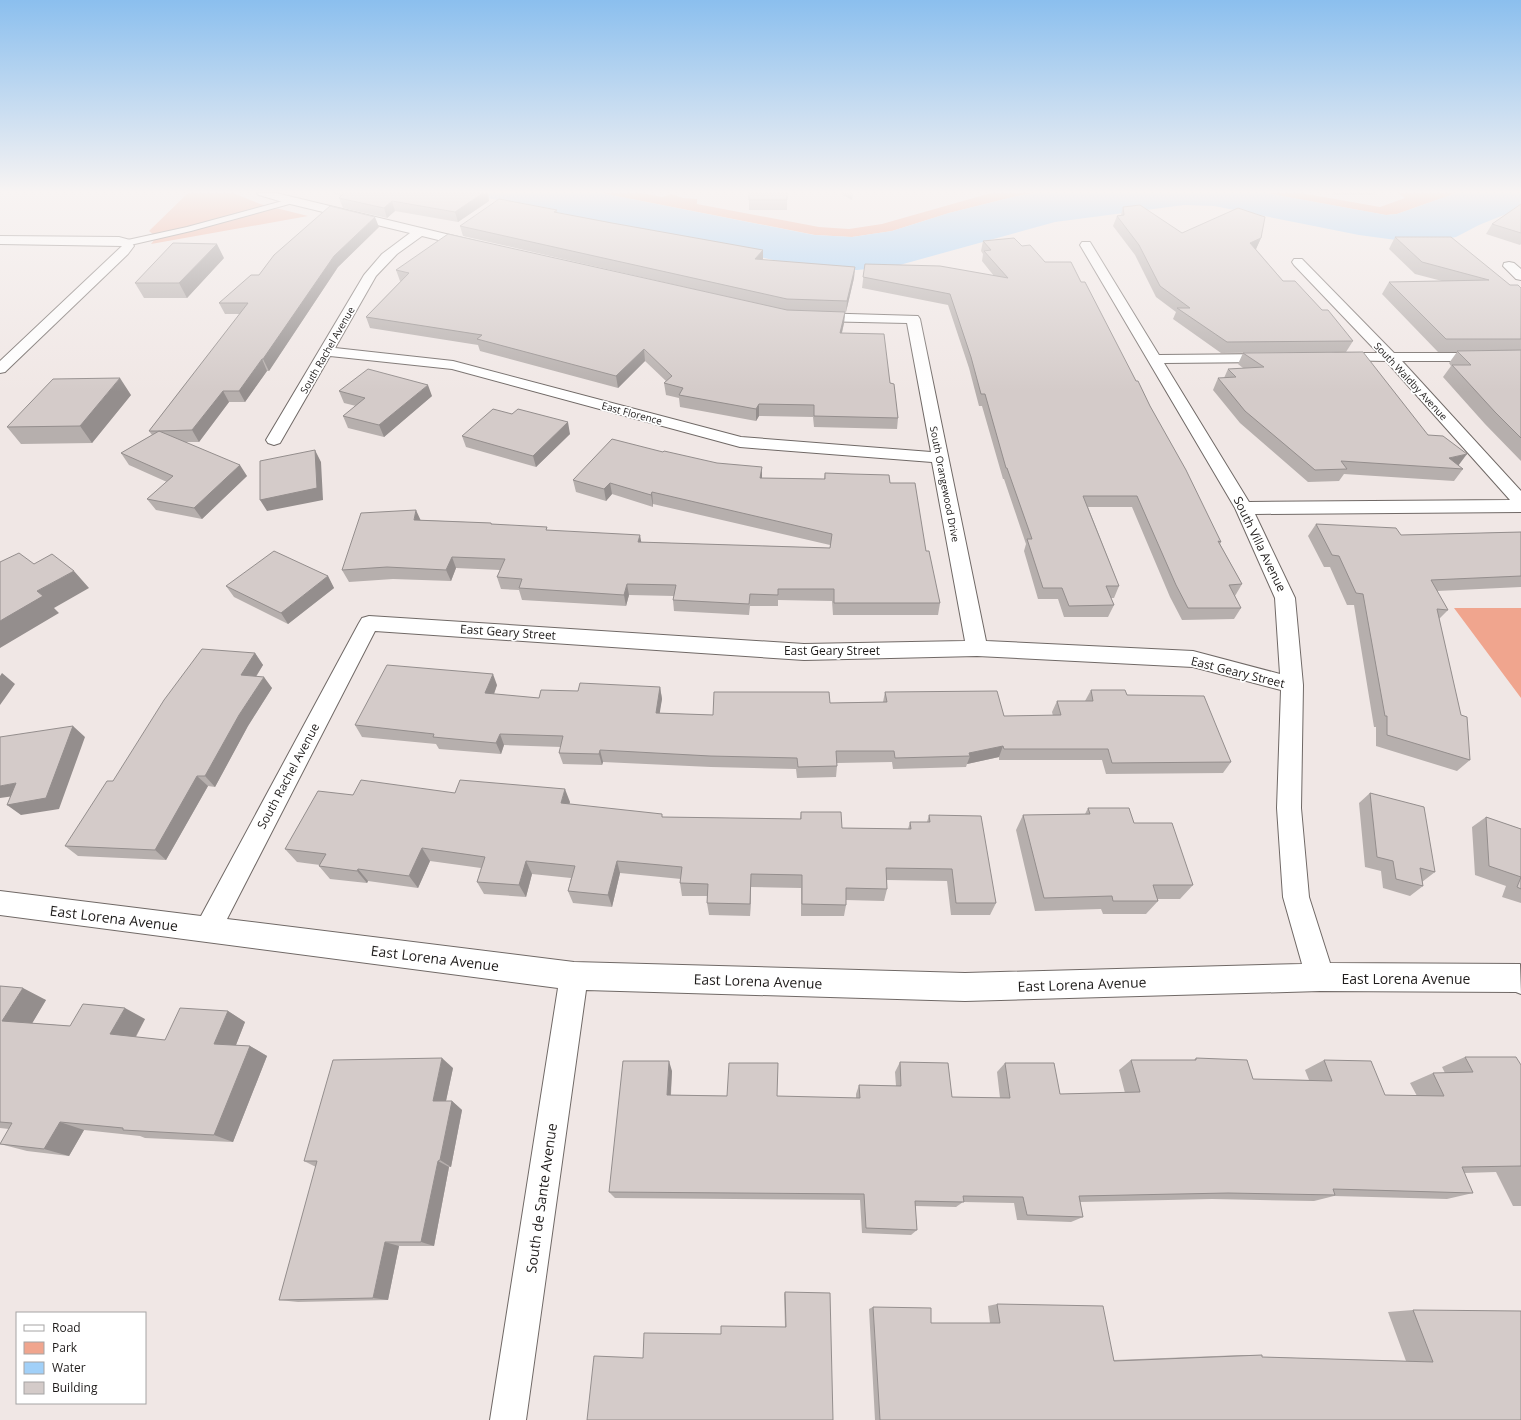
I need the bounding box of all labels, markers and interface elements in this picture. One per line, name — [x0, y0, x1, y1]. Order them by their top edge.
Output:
street label: South Rachel Avenue — [296, 304, 358, 396]
street label: South Waldby Avenue — [1371, 339, 1451, 423]
street label: East Florence — [600, 398, 664, 428]
street label: South Orangewood Drive — [927, 425, 963, 543]
street label: South Villa Avenue — [1230, 494, 1290, 595]
street label: East Geary Street — [459, 620, 557, 644]
street label: East Geary Street — [784, 642, 880, 659]
street label: East Geary Street — [1189, 652, 1287, 692]
street label: South Rachel Avenue — [253, 720, 323, 832]
street label: East Lorena Avenue — [49, 901, 179, 935]
street label: East Lorena Avenue — [370, 941, 500, 975]
street label: East Lorena Avenue — [693, 969, 823, 993]
street label: East Lorena Avenue — [1342, 969, 1471, 988]
street label: East Lorena Avenue — [1017, 972, 1147, 996]
street label: South de Sante Avenue — [521, 1122, 561, 1274]
legend — [16, 1312, 146, 1404]
text: Road — [52, 1319, 81, 1336]
text: Park — [52, 1339, 78, 1356]
text: Water — [52, 1359, 86, 1376]
text: Building — [52, 1379, 98, 1396]

